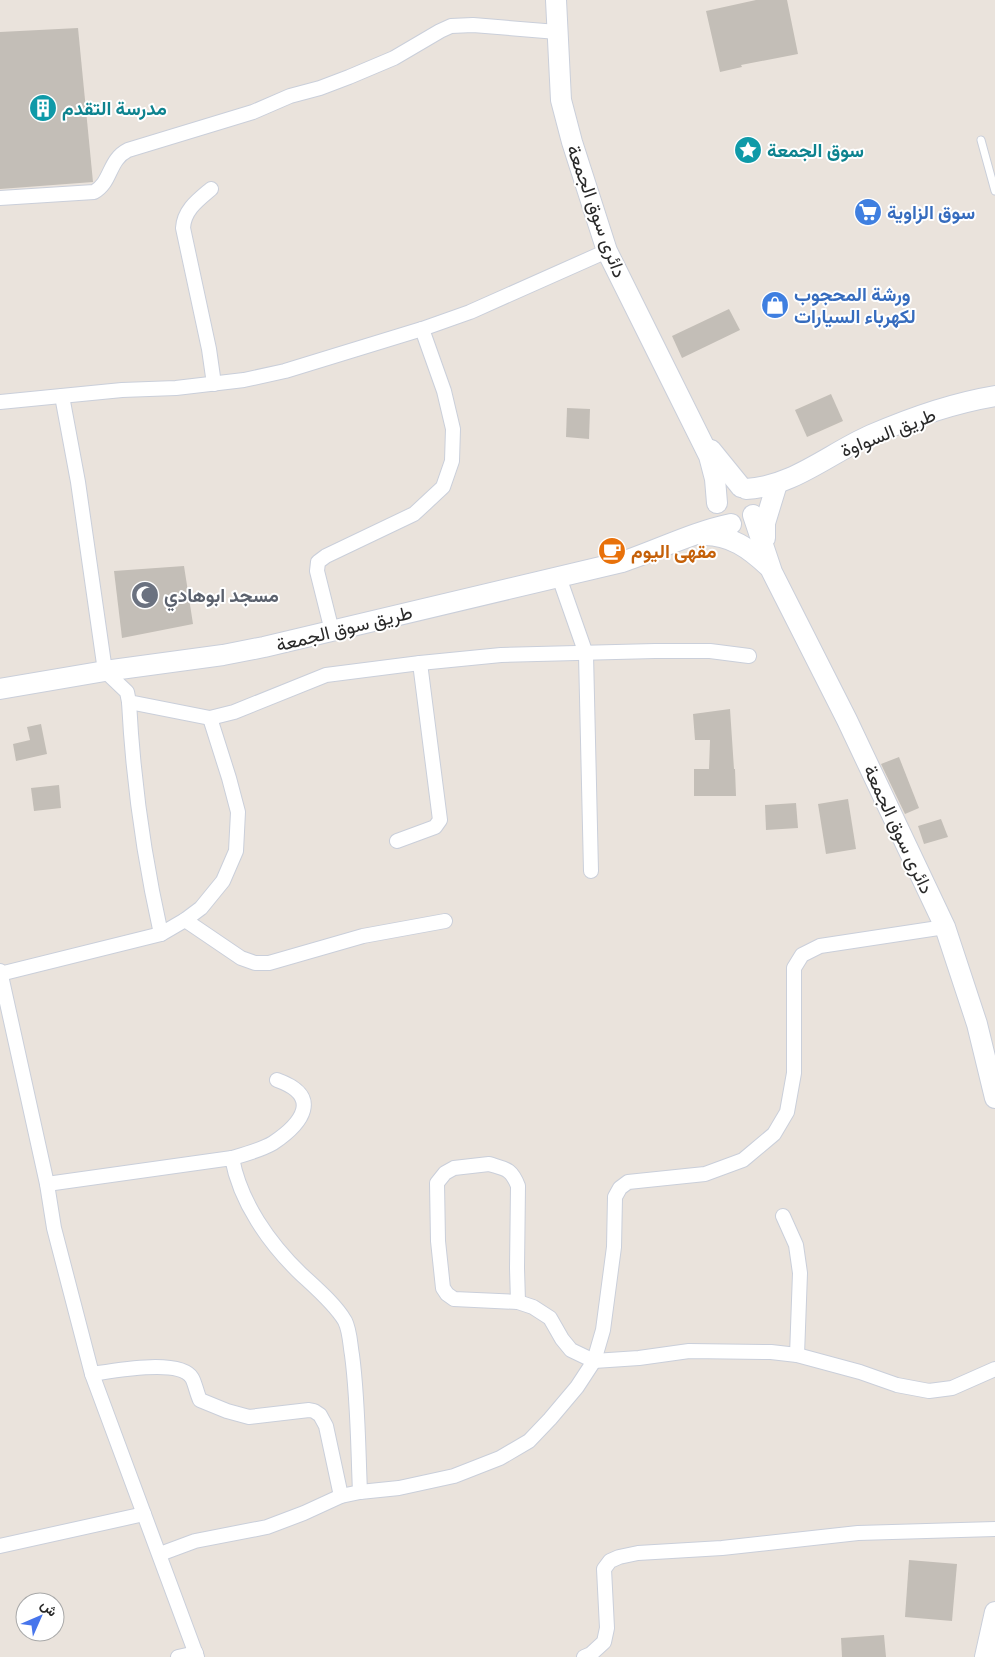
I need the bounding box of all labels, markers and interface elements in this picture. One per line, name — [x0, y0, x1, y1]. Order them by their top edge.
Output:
building icon: مدرسة التقدم — [28, 93, 58, 123]
place label: مدرسة التقدم — [62, 97, 167, 121]
place icon: سوق الجمعة — [733, 135, 763, 165]
place label: سوق الجمعة — [767, 139, 864, 163]
street label: دائرى سوق الجمعة — [561, 142, 631, 281]
supermarket icon: سوق الزاوية — [853, 197, 883, 227]
place label: سوق الزاوية — [887, 201, 975, 225]
place label: ورشة المحجوب لكهرباء السيارات — [794, 283, 916, 329]
shop icon: ورشة المحجوب لكهرباء السيارات — [760, 290, 790, 320]
street label: طريق السواوة — [837, 403, 939, 463]
cafe icon: مقهى اليوم — [597, 536, 627, 566]
place label: مقهى اليوم — [631, 540, 717, 564]
mosque icon: مسجد ابوهادي — [130, 580, 160, 610]
place label: مسجد ابوهادي — [164, 584, 279, 612]
street label: طريق سوق الجمعة — [274, 600, 415, 658]
street label: دائرى سوق الجمعة — [858, 761, 938, 898]
north arrow — [15, 1592, 65, 1642]
text: ش — [37, 1596, 61, 1620]

